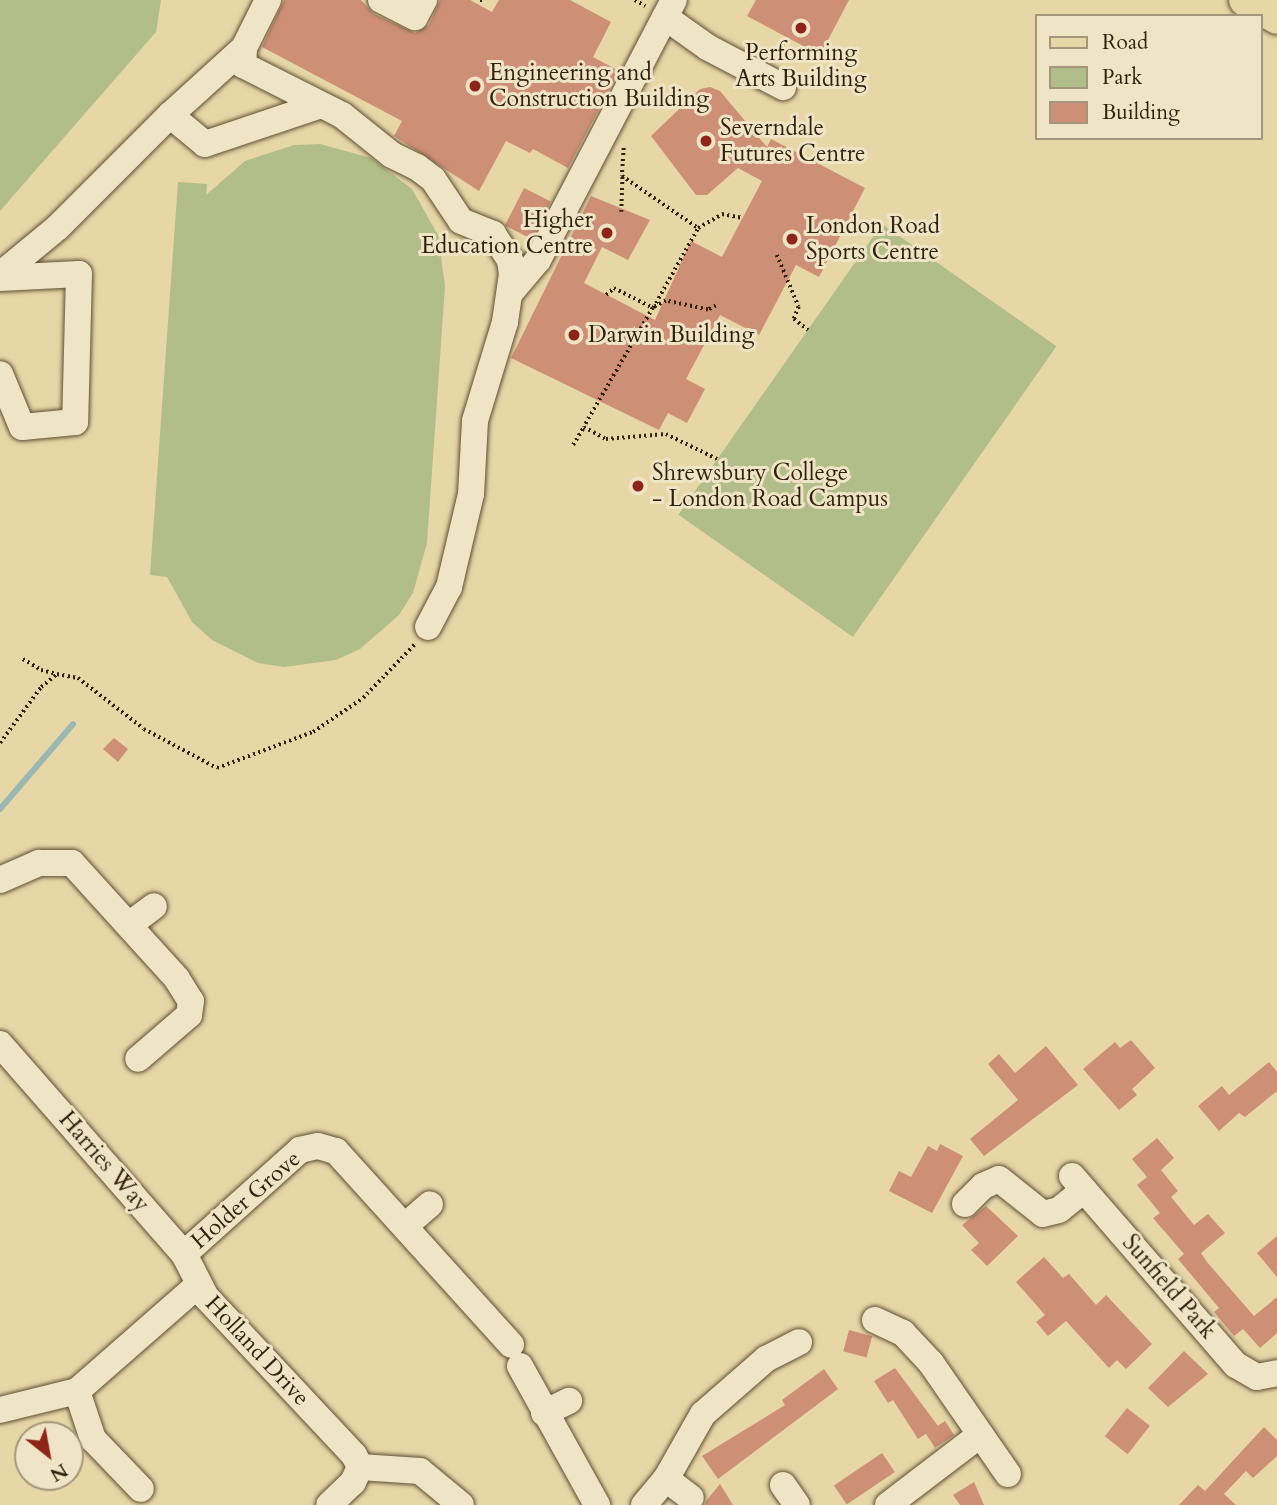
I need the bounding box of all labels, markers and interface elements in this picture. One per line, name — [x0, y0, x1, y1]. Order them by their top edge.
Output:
legend — [1036, 14, 1263, 140]
marker: Performing Arts Building — [793, 20, 809, 36]
text: Road — [1102, 28, 1148, 57]
place label: Performing Arts Building — [735, 39, 867, 93]
place label: Engineering and Construction Building — [489, 59, 709, 113]
text: Park — [1102, 63, 1142, 92]
marker: Engineering and Construction Building — [467, 78, 483, 94]
text: Building — [1102, 98, 1180, 127]
place label: Severndale Futures Centre — [720, 114, 866, 168]
marker: Severndale Futures Centre — [698, 133, 714, 149]
place label: Higher Education Centre — [421, 206, 593, 260]
place label: London Road Sports Centre — [806, 212, 940, 266]
marker: Higher Education Centre — [599, 225, 615, 241]
marker: London Road Sports Centre — [784, 231, 800, 247]
place label: Darwin Building — [588, 321, 754, 349]
marker: Darwin Building — [566, 327, 582, 343]
place label: Shrewsbury College - London Road Campus — [652, 459, 888, 513]
marker: Shrewsbury College - London Road Campus — [630, 478, 646, 494]
street label: Harries Way — [53, 1106, 155, 1218]
street label: Holder Grove — [186, 1145, 306, 1255]
street label: Sunfield Park — [1116, 1229, 1222, 1345]
street label: Holland Drive — [199, 1290, 315, 1412]
north arrow — [14, 1421, 84, 1491]
text: N — [45, 1457, 73, 1488]

